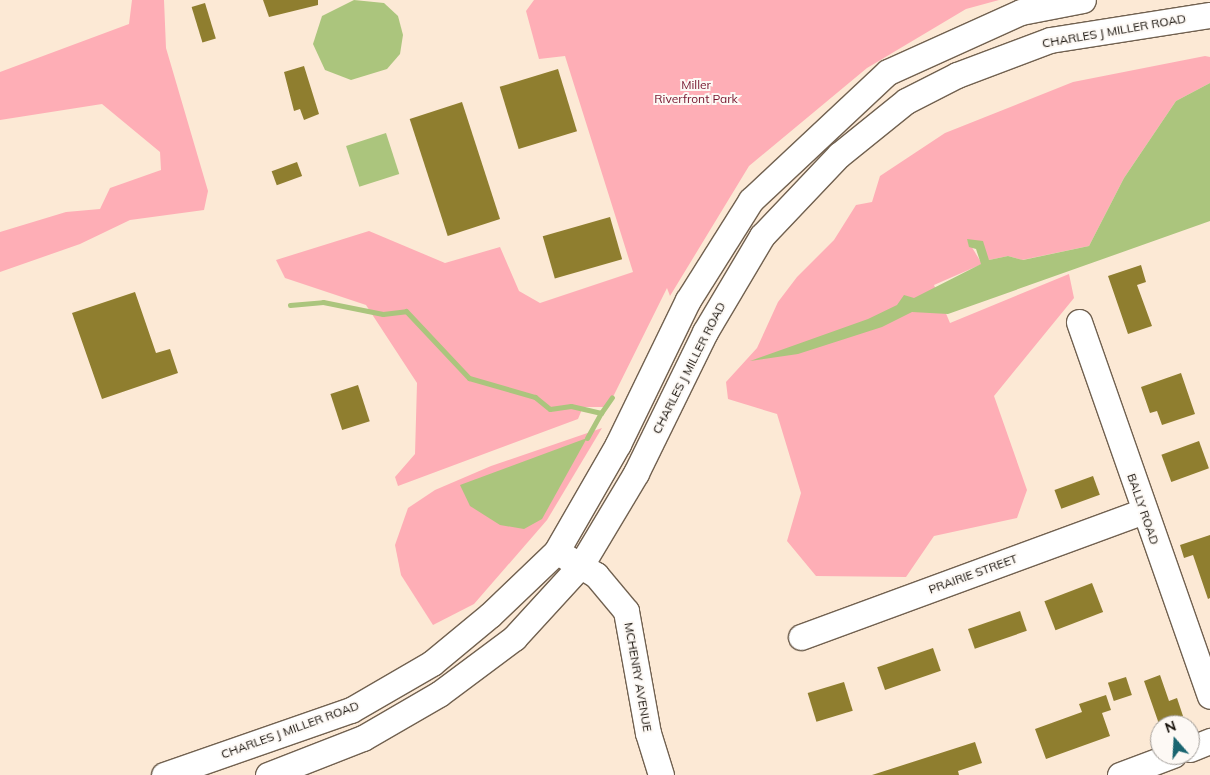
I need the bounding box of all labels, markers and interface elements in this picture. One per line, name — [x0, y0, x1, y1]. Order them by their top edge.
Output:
street label: CHARLES J MILLER ROAD — [1041, 11, 1187, 51]
park label: Miller Riverfront Park — [654, 78, 738, 106]
street label: CHARLES J MILLER ROAD — [649, 300, 729, 436]
street label: BALLY ROAD — [1124, 472, 1162, 546]
street label: PRAIRIE STREET — [927, 551, 1019, 597]
street label: MCHENRY AVENUE — [621, 621, 655, 733]
street label: CHARLES J MILLER ROAD — [219, 698, 361, 762]
north arrow — [1150, 715, 1200, 765]
text: N — [1163, 717, 1178, 737]

